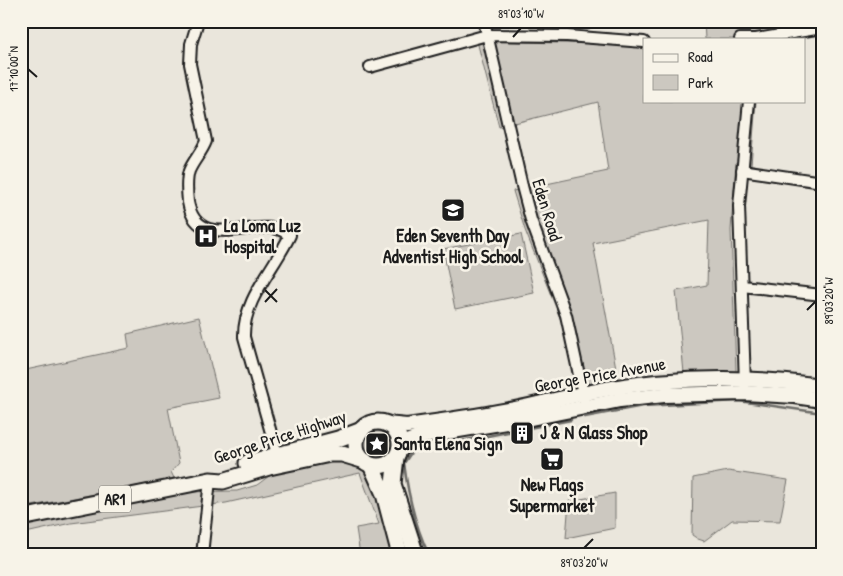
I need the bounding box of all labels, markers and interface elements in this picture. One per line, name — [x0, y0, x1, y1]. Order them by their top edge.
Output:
text: 89°03'10"W — [498, 5, 545, 22]
legend — [643, 38, 806, 102]
text: 17°10'00"N — [5, 46, 22, 92]
text: Road — [688, 46, 713, 67]
text: Park — [688, 72, 713, 93]
street label: Eden Road — [526, 176, 569, 244]
school or university icon: Eden Seventh Day Adventist High School — [440, 197, 466, 223]
place label: La Loma Luz Hospital — [224, 213, 301, 260]
hospital icon: La Loma Luz Hospital — [193, 223, 219, 249]
place label: Eden Seventh Day Adventist High School — [383, 223, 524, 270]
text: 89°03'20"W — [820, 277, 837, 325]
street label: George Price Avenue — [532, 351, 668, 398]
street label: George Price Highway — [210, 403, 350, 470]
building icon: J & N Glass Shop — [509, 420, 535, 446]
place label: J & N Glass Shop — [540, 420, 648, 446]
place icon: Santa Elena Sign — [364, 431, 390, 457]
place label: Santa Elena Sign — [394, 431, 503, 457]
supermarket icon: New Flags Supermarket — [539, 446, 565, 472]
place label: New Flags Supermarket — [510, 472, 595, 519]
road number: AR1 — [99, 486, 131, 512]
text: 89°03'20"W — [560, 554, 608, 571]

